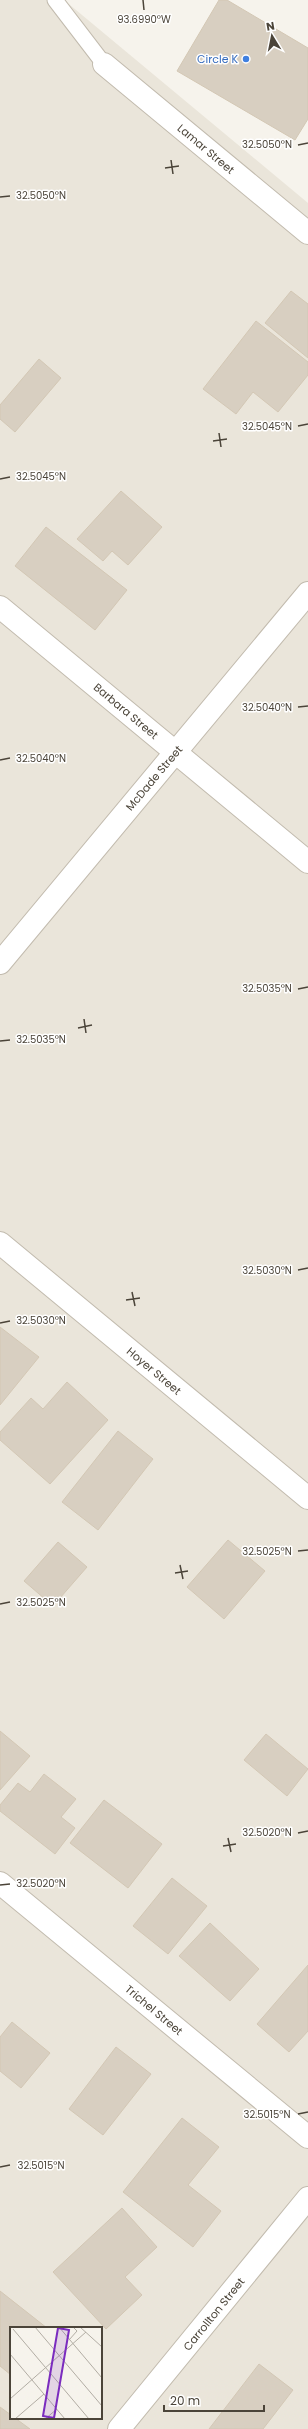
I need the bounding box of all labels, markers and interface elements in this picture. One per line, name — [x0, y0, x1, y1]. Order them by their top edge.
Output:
text: 93.6990°W — [117, 12, 171, 27]
north arrow — [252, 16, 292, 56]
text: N — [265, 18, 276, 35]
place label: Circle K — [197, 51, 238, 67]
marker: Circle K — [241, 54, 251, 64]
street label: Lamar Street — [174, 120, 238, 178]
text: 32.5050°N — [242, 137, 292, 152]
text: 32.5050°N — [16, 188, 66, 203]
text: 32.5045°N — [242, 419, 292, 434]
text: 32.5045°N — [16, 469, 66, 484]
street label: Barbara Street — [90, 679, 162, 743]
text: 32.5040°N — [242, 700, 292, 715]
street label: McDade Street — [122, 742, 186, 814]
text: 32.5040°N — [16, 751, 66, 766]
text: 32.5035°N — [242, 981, 292, 996]
text: 32.5035°N — [16, 1032, 66, 1047]
text: 32.5030°N — [242, 1263, 292, 1278]
text: 32.5030°N — [16, 1313, 66, 1328]
street label: Hoyer Street — [123, 1343, 185, 1399]
text: 32.5025°N — [242, 1544, 292, 1559]
text: 32.5025°N — [16, 1595, 66, 1610]
text: 32.5020°N — [242, 1825, 292, 1840]
text: 32.5020°N — [16, 1876, 66, 1891]
street label: Trichel Street — [122, 1981, 186, 2039]
text: 32.5015°N — [244, 2107, 290, 2122]
text: 32.5015°N — [18, 2158, 64, 2173]
street label: Carrollton Street — [180, 2274, 248, 2354]
inset map — [10, 2327, 102, 2419]
scale bar — [164, 2387, 264, 2413]
text: 20 m — [170, 2392, 200, 2409]

